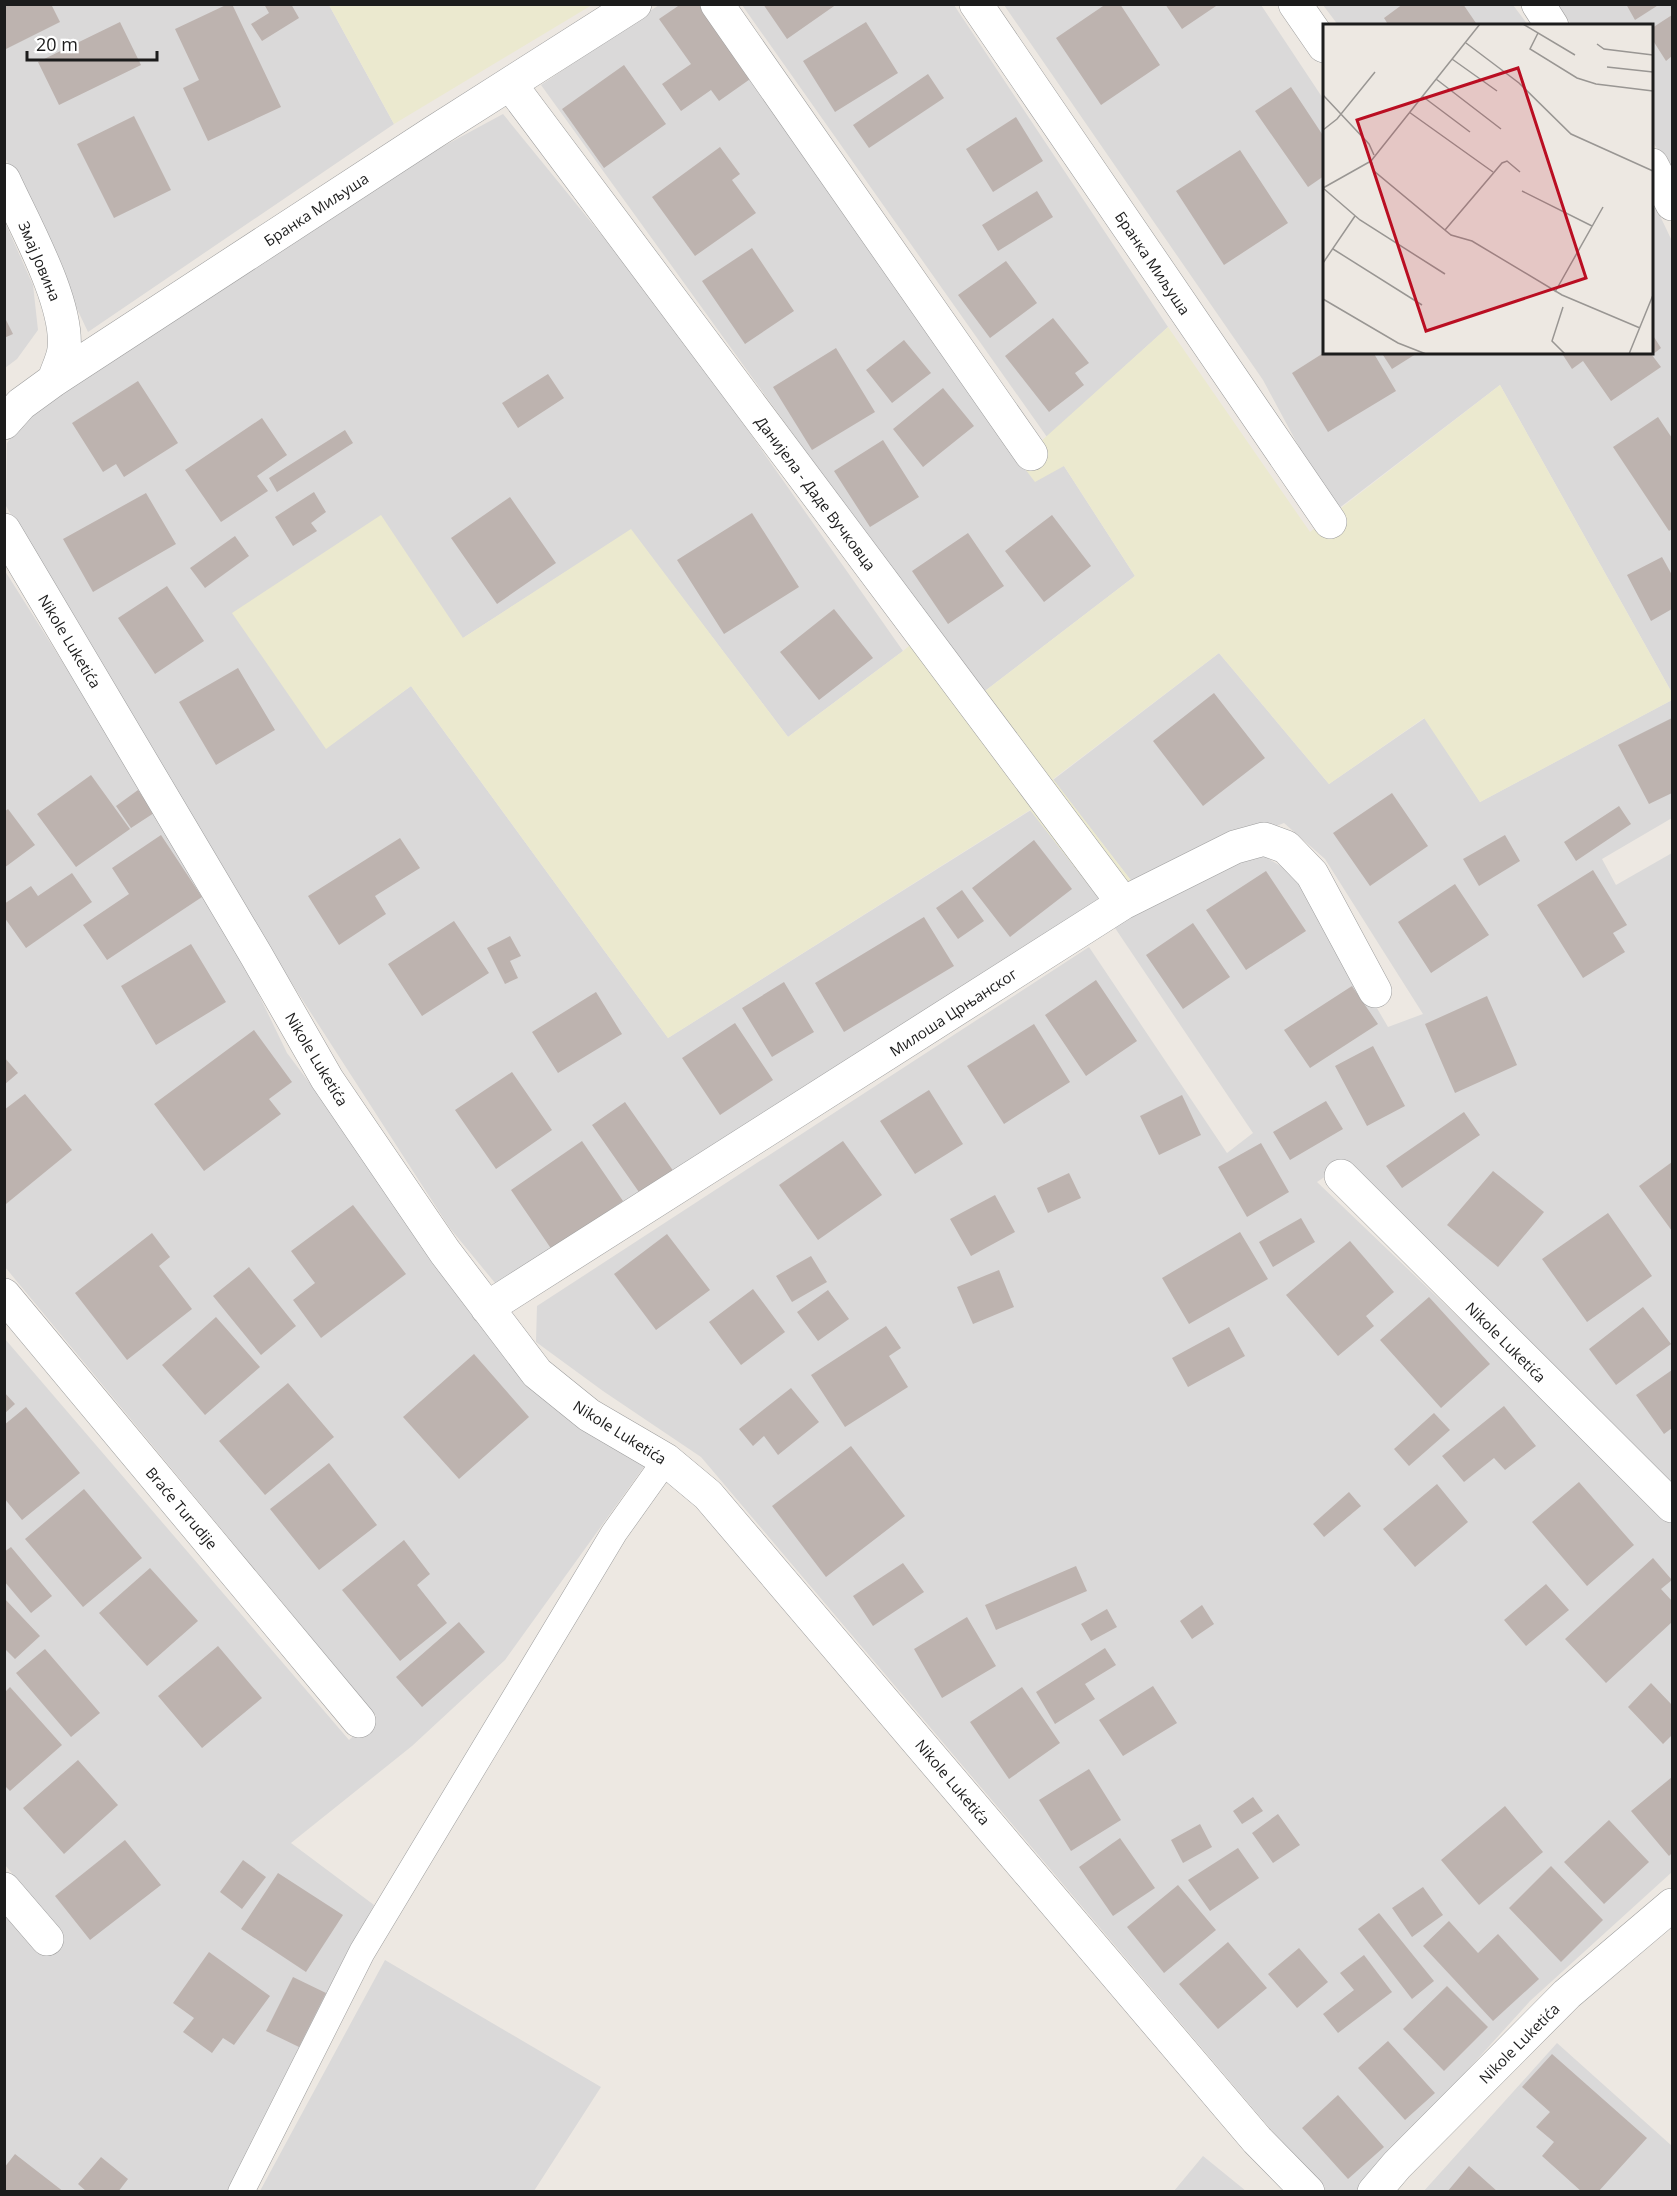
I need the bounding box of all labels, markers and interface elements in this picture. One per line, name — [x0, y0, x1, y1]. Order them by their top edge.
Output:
scale bar — [27, 24, 158, 62]
inset map — [1323, 24, 1653, 354]
text: 20 m — [36, 32, 78, 56]
street label: Бранка Миљуша — [260, 168, 372, 250]
street label: Бранка Миљуша — [1111, 207, 1195, 319]
street label: Змај Јовина — [14, 218, 66, 304]
street label: Данијела - Даде Вучковца — [751, 412, 881, 574]
street label: Nikole Luketića — [34, 590, 106, 692]
street label: Милоша Црњанског — [885, 963, 1021, 1061]
street label: Nikole Luketića — [281, 1008, 353, 1110]
street label: Nikole Luketića — [1461, 1297, 1551, 1387]
street label: Nikole Luketića — [570, 1395, 670, 1469]
street label: Braće Turudije — [142, 1463, 222, 1553]
street label: Nikole Luketića — [911, 1735, 995, 1829]
street label: Nikole Luketića — [1474, 1998, 1564, 2088]

